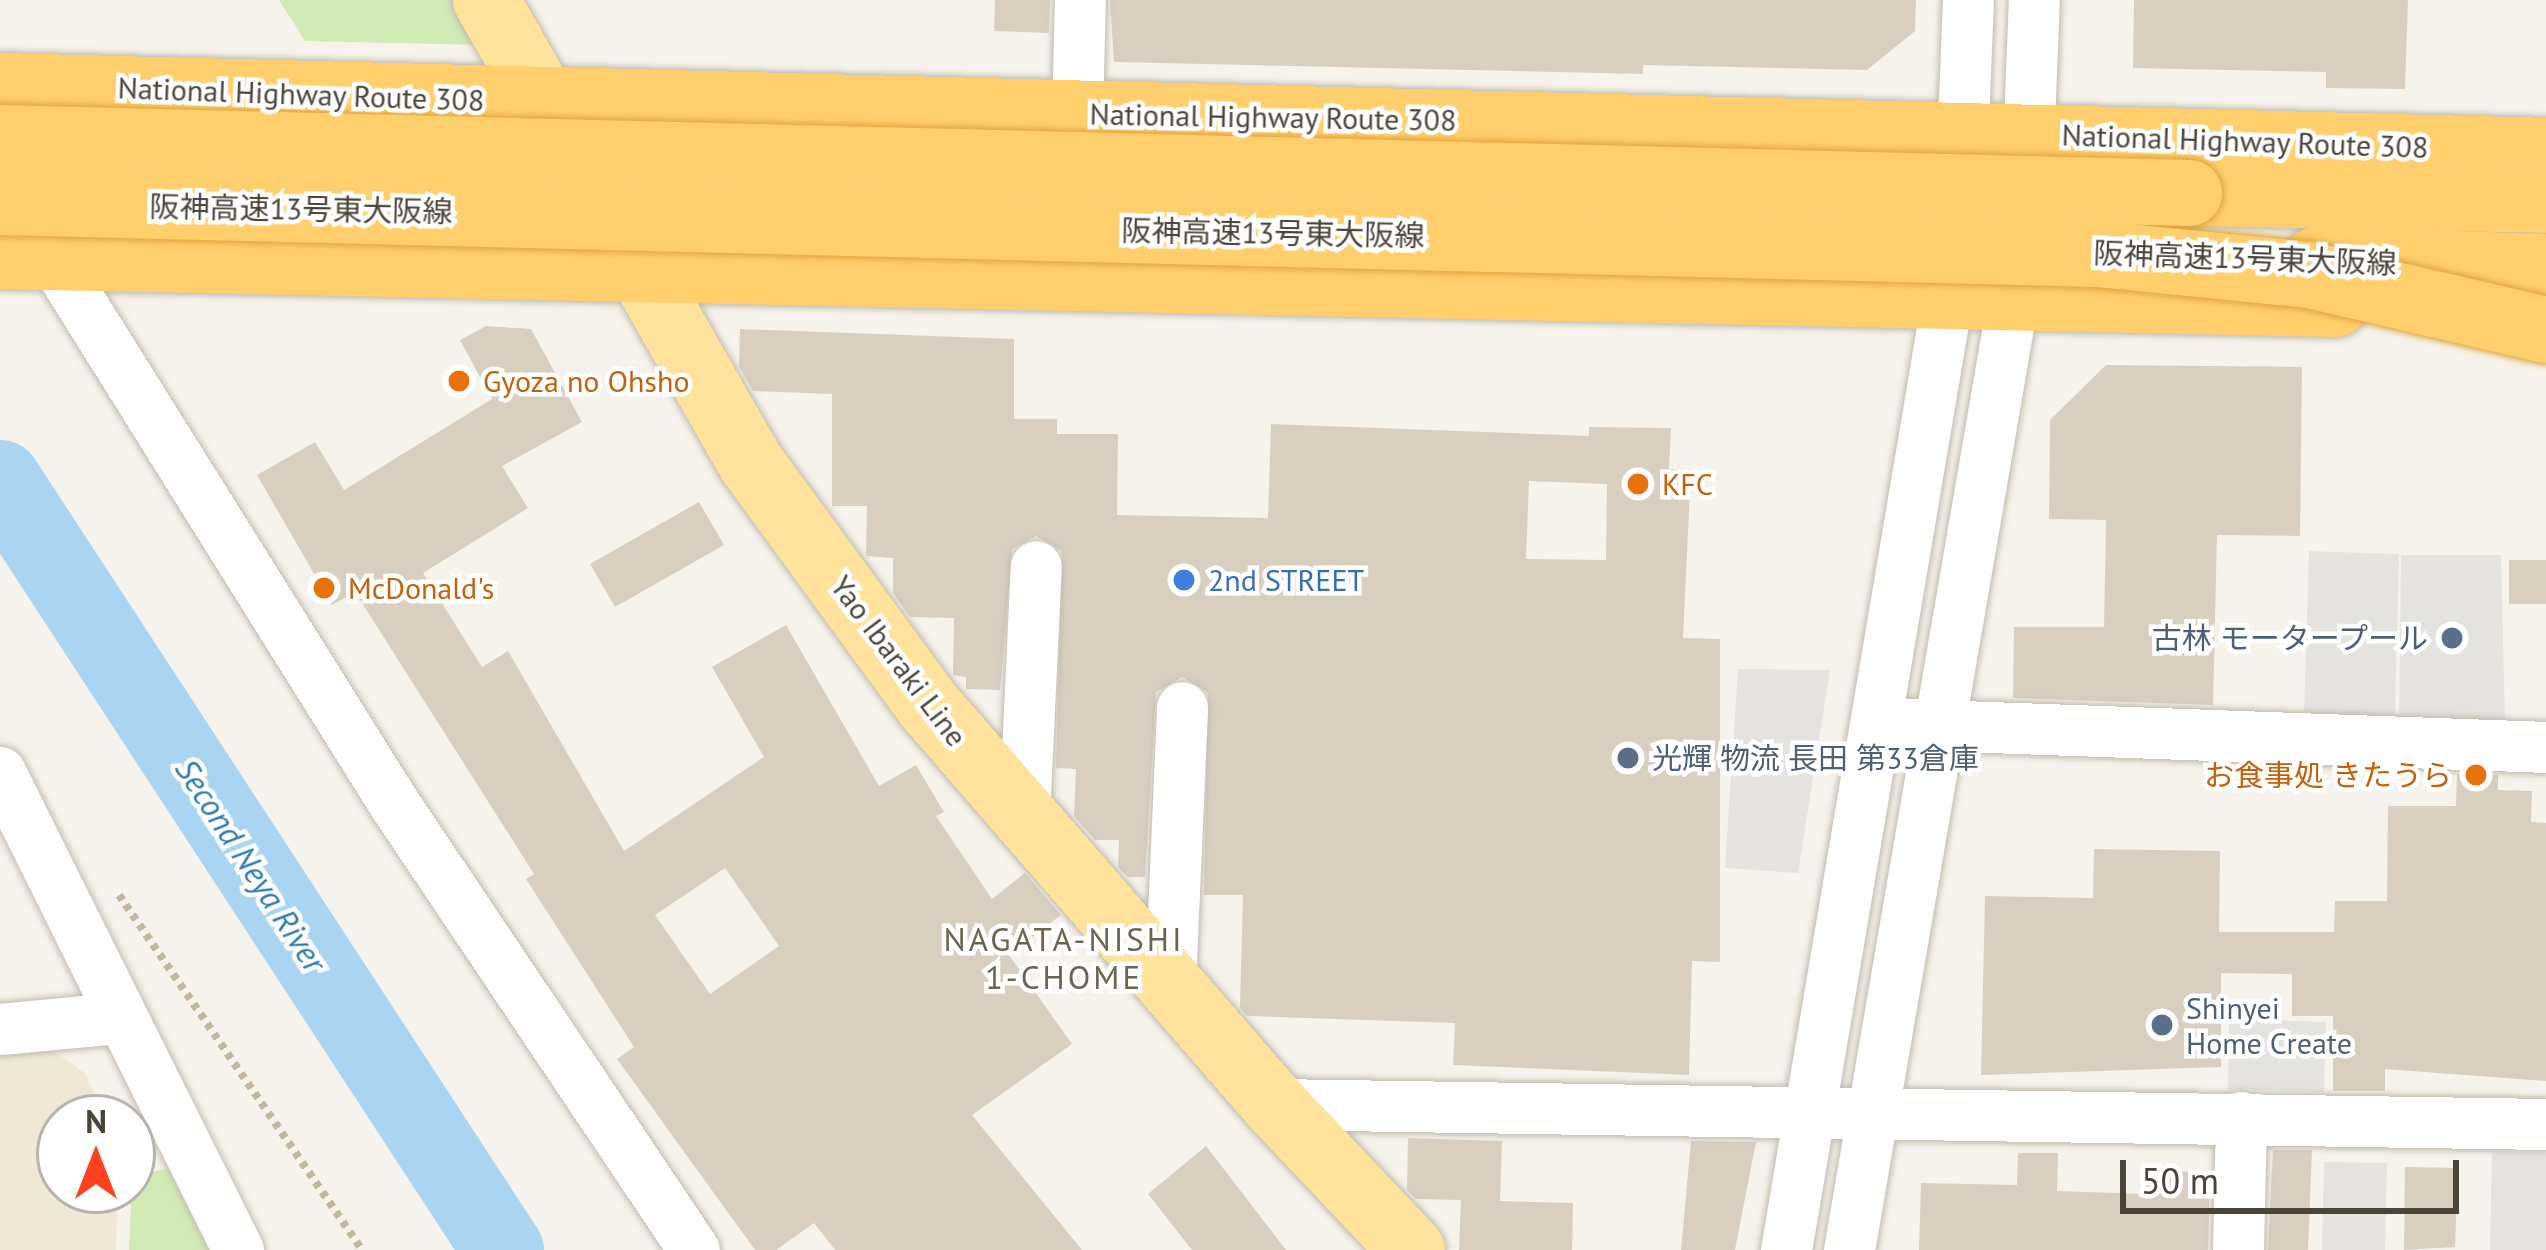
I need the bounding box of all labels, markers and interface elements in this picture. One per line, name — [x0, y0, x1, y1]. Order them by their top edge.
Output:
street label: National Highway Route 308 — [117, 70, 485, 118]
street label: National Highway Route 308 — [1089, 96, 1457, 138]
street label: National Highway Route 308 — [2061, 117, 2429, 165]
street label: 阪神高速13号東大阪線 — [149, 188, 453, 230]
street label: 阪神高速13号東大阪線 — [1121, 212, 1425, 254]
street label: 阪神高速13号東大阪線 — [2093, 235, 2397, 281]
place label: Gyoza no Ohsho — [483, 363, 689, 399]
marker: Gyoza no Ohsho — [446, 368, 472, 394]
place label: KFC — [1662, 466, 1713, 502]
marker: KFC — [1625, 471, 1651, 497]
place label: 2nd STREET — [1208, 562, 1364, 598]
marker: 2nd STREET — [1171, 567, 1197, 593]
street label: Yao Ibaraki Line — [823, 569, 975, 753]
place label: McDonald's — [348, 570, 494, 606]
marker: McDonald's — [311, 575, 337, 601]
place label: 古林 モータープール — [2150, 620, 2428, 656]
marker: 古林 モータープール — [2439, 625, 2465, 651]
place label: 光輝 物流 長田 第33倉庫 — [1652, 740, 1979, 776]
marker: 光輝 物流 長田 第33倉庫 — [1615, 745, 1641, 771]
water label: Second Neya River — [167, 751, 335, 979]
place label: お食事処 きたうら — [2204, 757, 2452, 793]
marker: お食事処 きたうら — [2463, 762, 2489, 788]
district label: NAGATA-NISHI 1-CHOME — [943, 919, 1185, 997]
place label: Shinyei Home Create — [2186, 990, 2352, 1060]
marker: Shinyei Home Create — [2149, 1012, 2175, 1038]
north arrow — [36, 1094, 156, 1214]
text: N — [85, 1099, 107, 1142]
scale bar — [2126, 1136, 2465, 1210]
text: 50 m — [2141, 1157, 2219, 1204]

